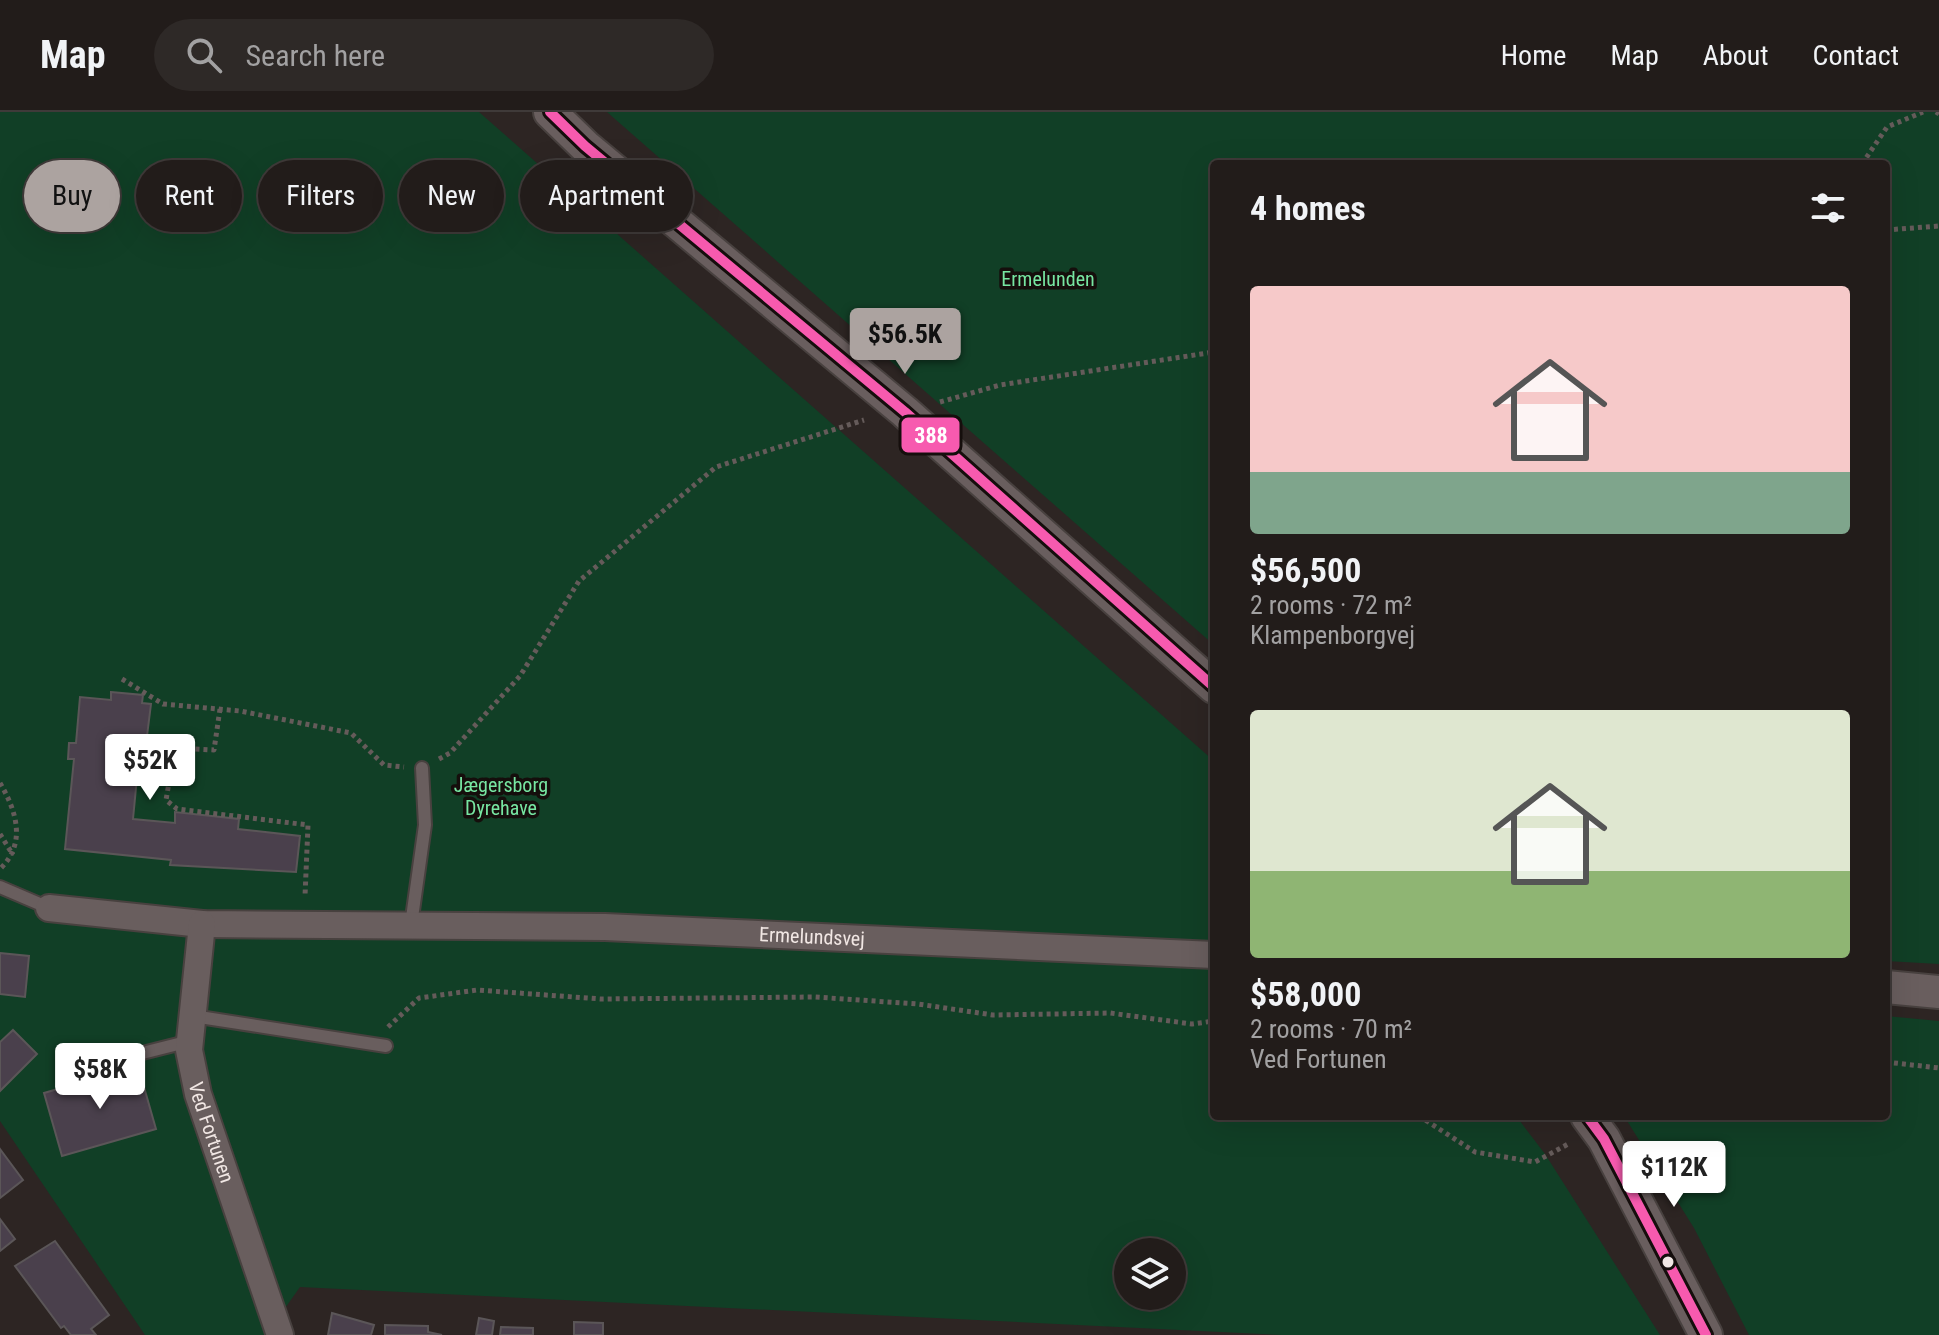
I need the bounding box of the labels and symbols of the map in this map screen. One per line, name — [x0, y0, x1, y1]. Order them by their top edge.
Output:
park label: Ermelunden — [1001, 267, 1095, 291]
pin: $56.5K — [840, 308, 970, 376]
line badge: 388 — [900, 416, 961, 454]
text: 388 — [914, 423, 948, 448]
pin: $52K — [103, 734, 197, 802]
park label: Jægersborg Dyrehave — [454, 773, 548, 820]
street label: Ermelundsvej — [759, 922, 865, 951]
pin: $58K — [53, 1043, 147, 1111]
street label: Ved Fortunen — [184, 1080, 239, 1186]
pin: $112K — [1618, 1141, 1730, 1209]
unlabelled marker — [1660, 1254, 1676, 1270]

